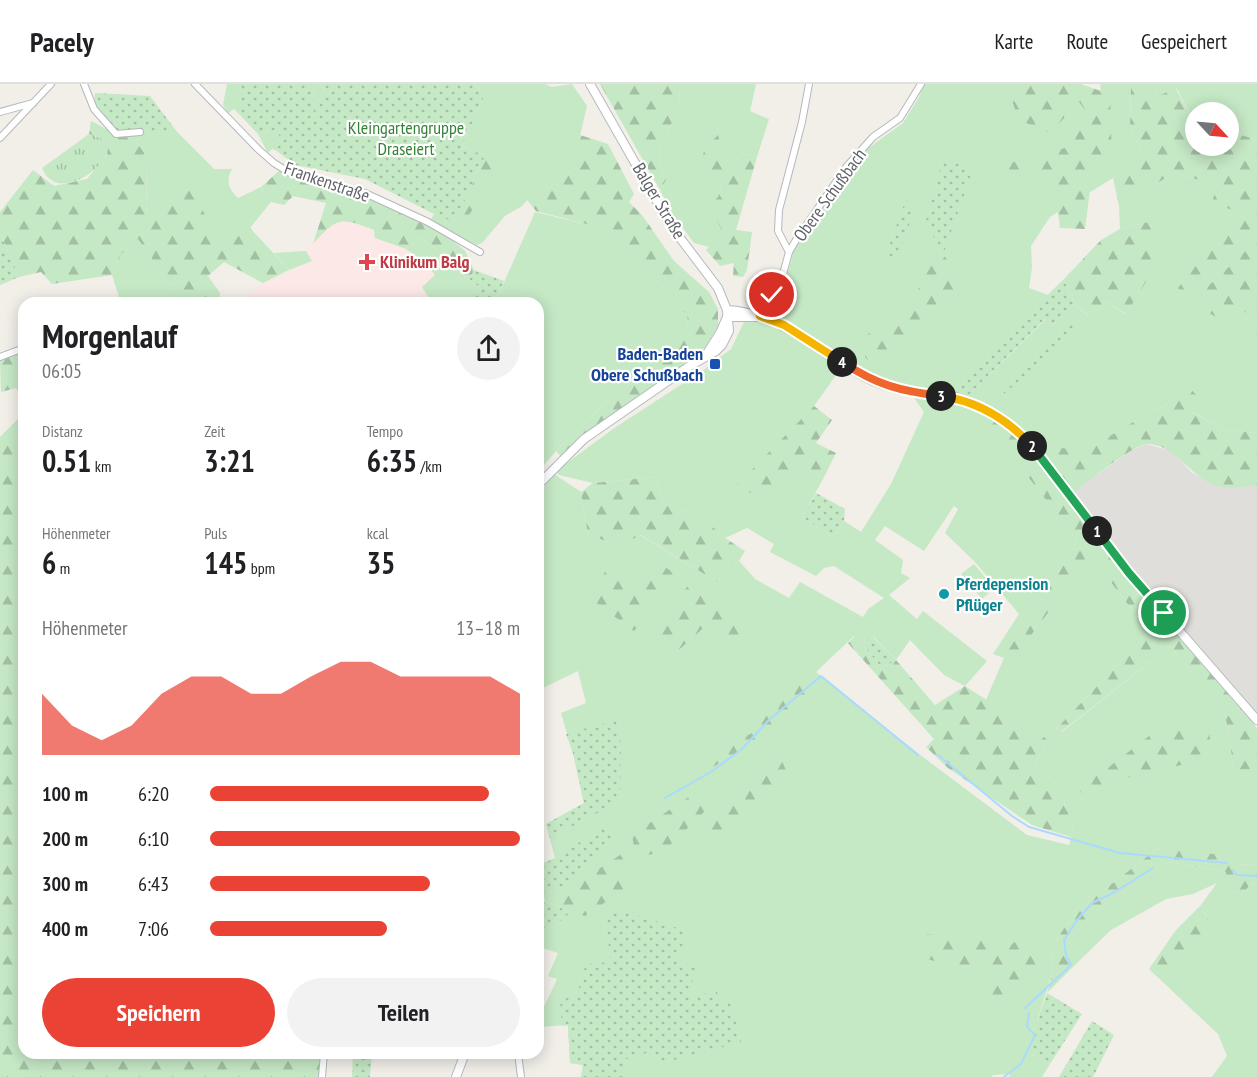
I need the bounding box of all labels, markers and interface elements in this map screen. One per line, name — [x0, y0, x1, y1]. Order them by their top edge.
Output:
text: Pacely — [30, 23, 94, 60]
text: Karte — [995, 28, 1033, 55]
text: Route — [1066, 28, 1108, 55]
text: Gespeichert — [1141, 28, 1227, 55]
north arrow — [1185, 102, 1239, 156]
map controls — [1185, 102, 1239, 156]
park label: Kleingartengruppe Draseiert — [348, 116, 464, 160]
street label: Obere Schußbach — [788, 144, 871, 246]
street label: Frankenstraße — [281, 156, 373, 207]
street label: Balger Straße — [628, 158, 691, 243]
place label: Klinikum Balg — [380, 250, 470, 273]
marker: Klinikum Balg — [358, 253, 376, 271]
pin — [746, 269, 797, 320]
icon: check — [755, 278, 788, 311]
text: Morgenlauf — [42, 314, 177, 357]
button: share — [457, 317, 520, 380]
place label: Baden-Baden Obere Schußbach — [591, 342, 703, 386]
pin: 4 — [827, 347, 857, 377]
text: 4 — [838, 352, 846, 372]
marker: Baden-Baden Obere Schußbach — [708, 357, 722, 371]
text: 06:05 — [42, 358, 82, 384]
pin: 3 — [926, 381, 956, 411]
text: 3 — [937, 386, 945, 406]
text: Distanz — [42, 421, 83, 441]
text: Zeit — [204, 421, 225, 441]
text: Tempo — [367, 421, 403, 441]
pin: 2 — [1017, 431, 1047, 461]
text: 2 — [1028, 436, 1036, 456]
text: 0.51 — [42, 441, 91, 480]
text: 3:21 — [204, 441, 255, 480]
text: 6:35 — [367, 441, 417, 480]
text: km — [91, 456, 111, 476]
text: /km — [417, 456, 442, 476]
pin: 1 — [1082, 516, 1112, 546]
text: 1 — [1093, 521, 1101, 541]
text: Höhenmeter — [42, 523, 110, 543]
text: Puls — [204, 523, 227, 543]
text: kcal — [367, 523, 389, 543]
text: 6 — [42, 543, 56, 582]
text: 145 — [204, 543, 247, 582]
text: 35 — [367, 543, 395, 582]
text: m — [56, 558, 70, 578]
text: bpm — [247, 558, 275, 578]
place label: Pferdepension Pflüger — [956, 572, 1048, 616]
marker: Pferdepension Pflüger — [937, 587, 951, 601]
pin — [1138, 587, 1189, 638]
icon: arrive — [1147, 596, 1180, 629]
text: Höhenmeter — [42, 615, 128, 641]
text: 13–18 m — [456, 615, 520, 641]
text: 100 m — [42, 781, 88, 807]
text: 6:20 — [138, 781, 169, 807]
text: 200 m — [42, 826, 88, 852]
text: 6:10 — [138, 826, 169, 852]
text: 300 m — [42, 871, 88, 897]
text: 6:43 — [138, 871, 169, 897]
text: 400 m — [42, 916, 88, 942]
text: 7:06 — [138, 916, 169, 942]
button: Speichern — [42, 978, 275, 1047]
button: Teilen — [287, 978, 520, 1047]

